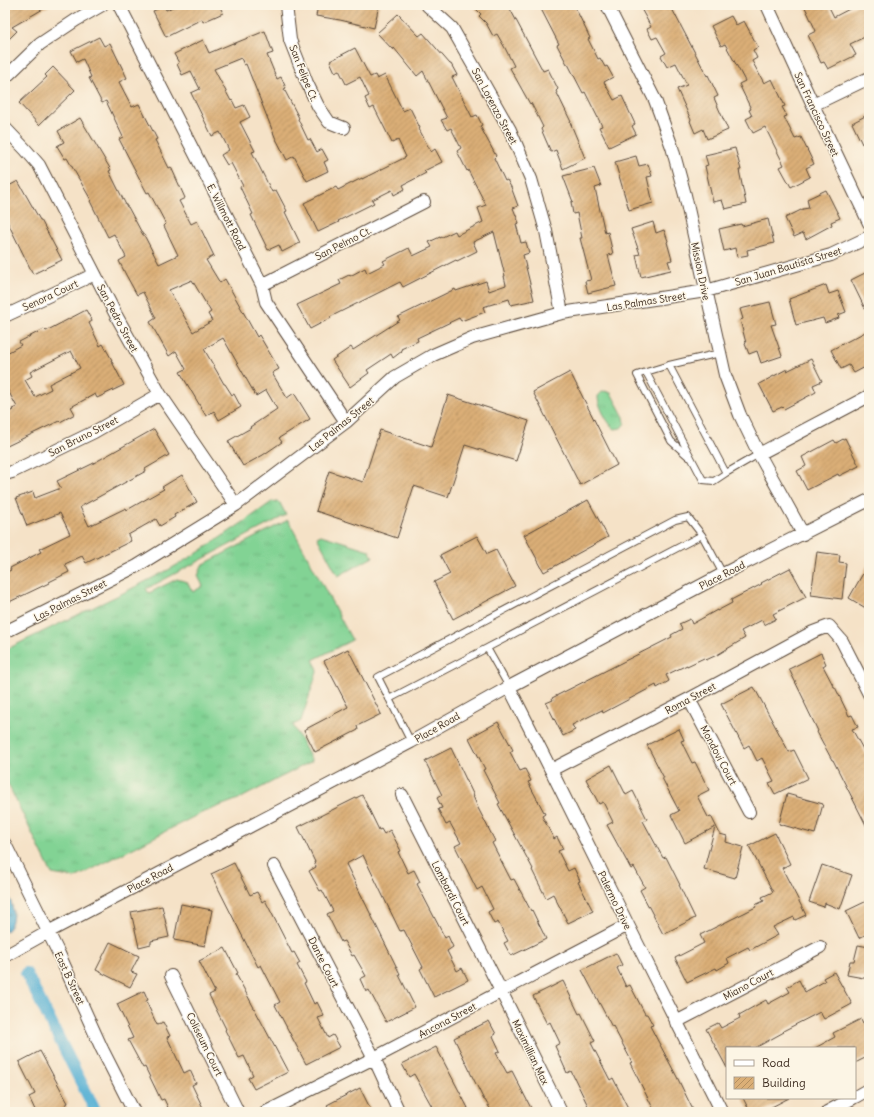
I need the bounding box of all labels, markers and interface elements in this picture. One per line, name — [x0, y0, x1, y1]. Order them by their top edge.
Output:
street label: San Felipe Ct. — [286, 43, 321, 103]
street label: San Lorenzo Street — [469, 66, 520, 147]
street label: San Francisco Street — [791, 70, 842, 159]
street label: E. Willmott Road — [204, 182, 249, 253]
street label: San Pelmo Ct. — [313, 224, 373, 263]
street label: Mission Drive — [688, 241, 713, 301]
street label: San Juan Bautista Street — [733, 244, 844, 289]
street label: Senora Court — [20, 277, 81, 314]
street label: San Pedro Street — [94, 282, 141, 355]
street label: Las Palmas Street — [606, 289, 687, 314]
street label: Las Palmas Street — [306, 394, 377, 455]
street label: San Bruno Street — [46, 413, 121, 460]
street label: Place Road — [697, 558, 748, 593]
street label: Las Palmas Street — [32, 576, 109, 624]
street label: Roma Street — [663, 679, 718, 717]
street label: Place Road — [412, 709, 462, 746]
street label: Mondovi Court — [697, 723, 740, 788]
street label: Lombardi Court — [429, 859, 473, 928]
street label: Place Road — [125, 861, 175, 896]
street label: Palermo Drive — [595, 869, 634, 932]
street label: Dante Court — [305, 935, 342, 990]
street label: East B Street — [52, 949, 88, 1008]
street label: Miano Court — [721, 965, 776, 1003]
street label: Ancona Street — [416, 1000, 479, 1041]
street label: Coliseum Court — [184, 1010, 226, 1079]
street label: Maximillian Max — [509, 1017, 552, 1087]
legend — [726, 1047, 856, 1099]
text: Road — [762, 1055, 790, 1070]
text: Building — [762, 1075, 806, 1090]

